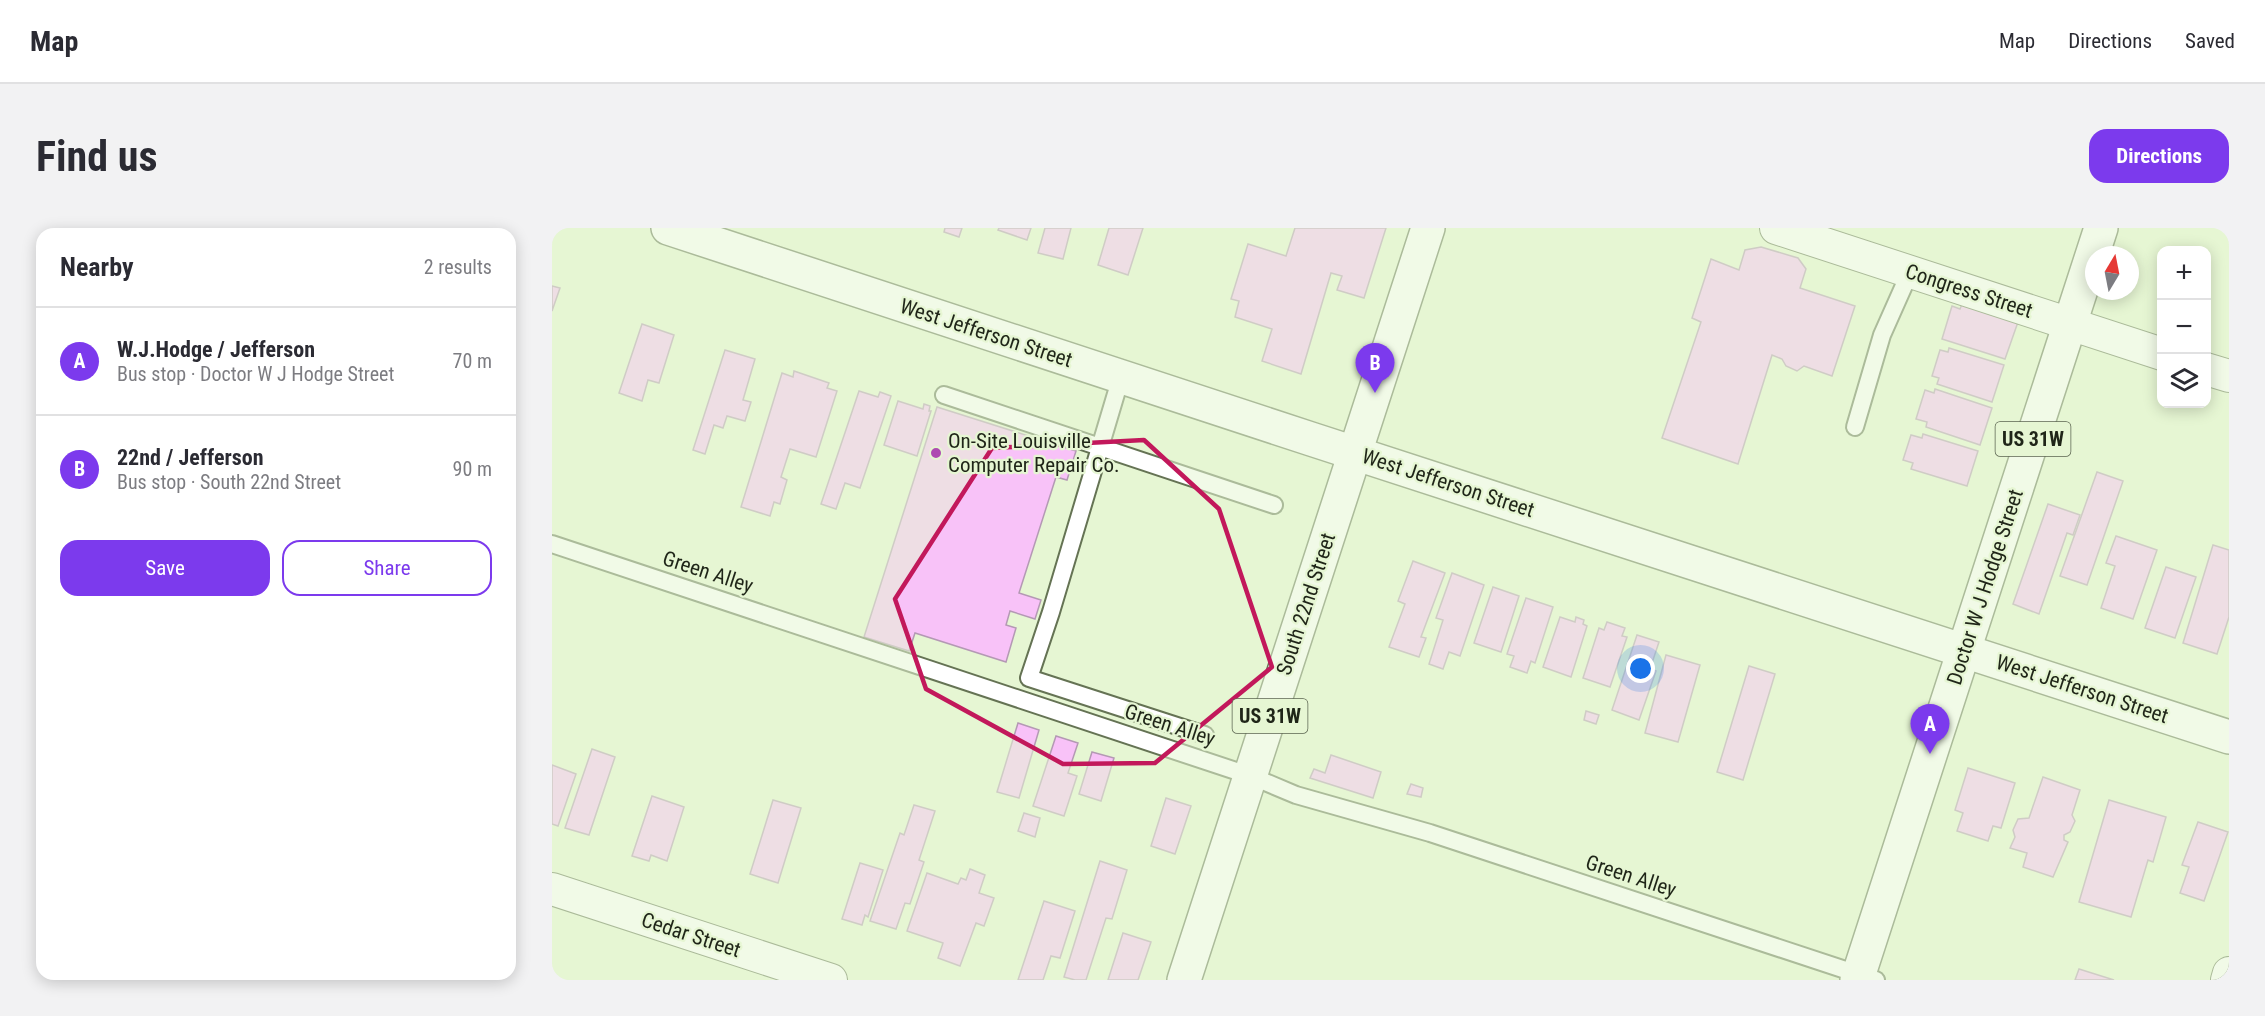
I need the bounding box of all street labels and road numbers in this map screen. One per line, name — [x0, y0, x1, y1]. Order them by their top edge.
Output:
street label: Congress Street — [1902, 259, 2036, 323]
street label: West Jefferson Street — [897, 294, 1075, 372]
road number: US 31W — [1996, 422, 2070, 456]
street label: West Jefferson Street — [1359, 444, 1537, 522]
street label: Doctor W J Hodge Street — [1942, 486, 2028, 688]
street label: South 22nd Street — [1272, 530, 1340, 678]
street label: Green Alley — [660, 546, 756, 598]
street label: West Jefferson Street — [1993, 650, 2171, 728]
street label: Green Alley — [1122, 699, 1218, 751]
road number: US 31W — [1232, 699, 1308, 733]
street label: Green Alley — [1583, 850, 1679, 902]
street label: Cedar Street — [638, 908, 744, 962]

